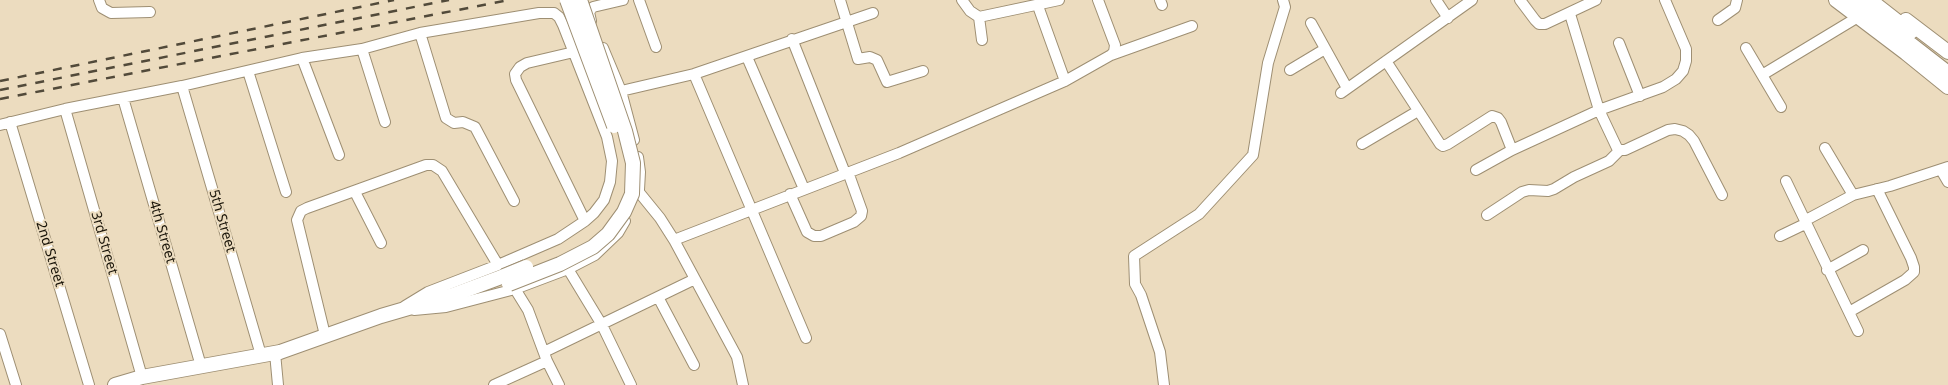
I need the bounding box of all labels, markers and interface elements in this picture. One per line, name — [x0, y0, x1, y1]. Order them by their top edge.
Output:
street label: 5th Street — [205, 188, 239, 254]
street label: 4th Street — [145, 199, 179, 265]
street label: 3rd Street — [87, 210, 121, 276]
street label: 2nd Street — [32, 219, 68, 289]

